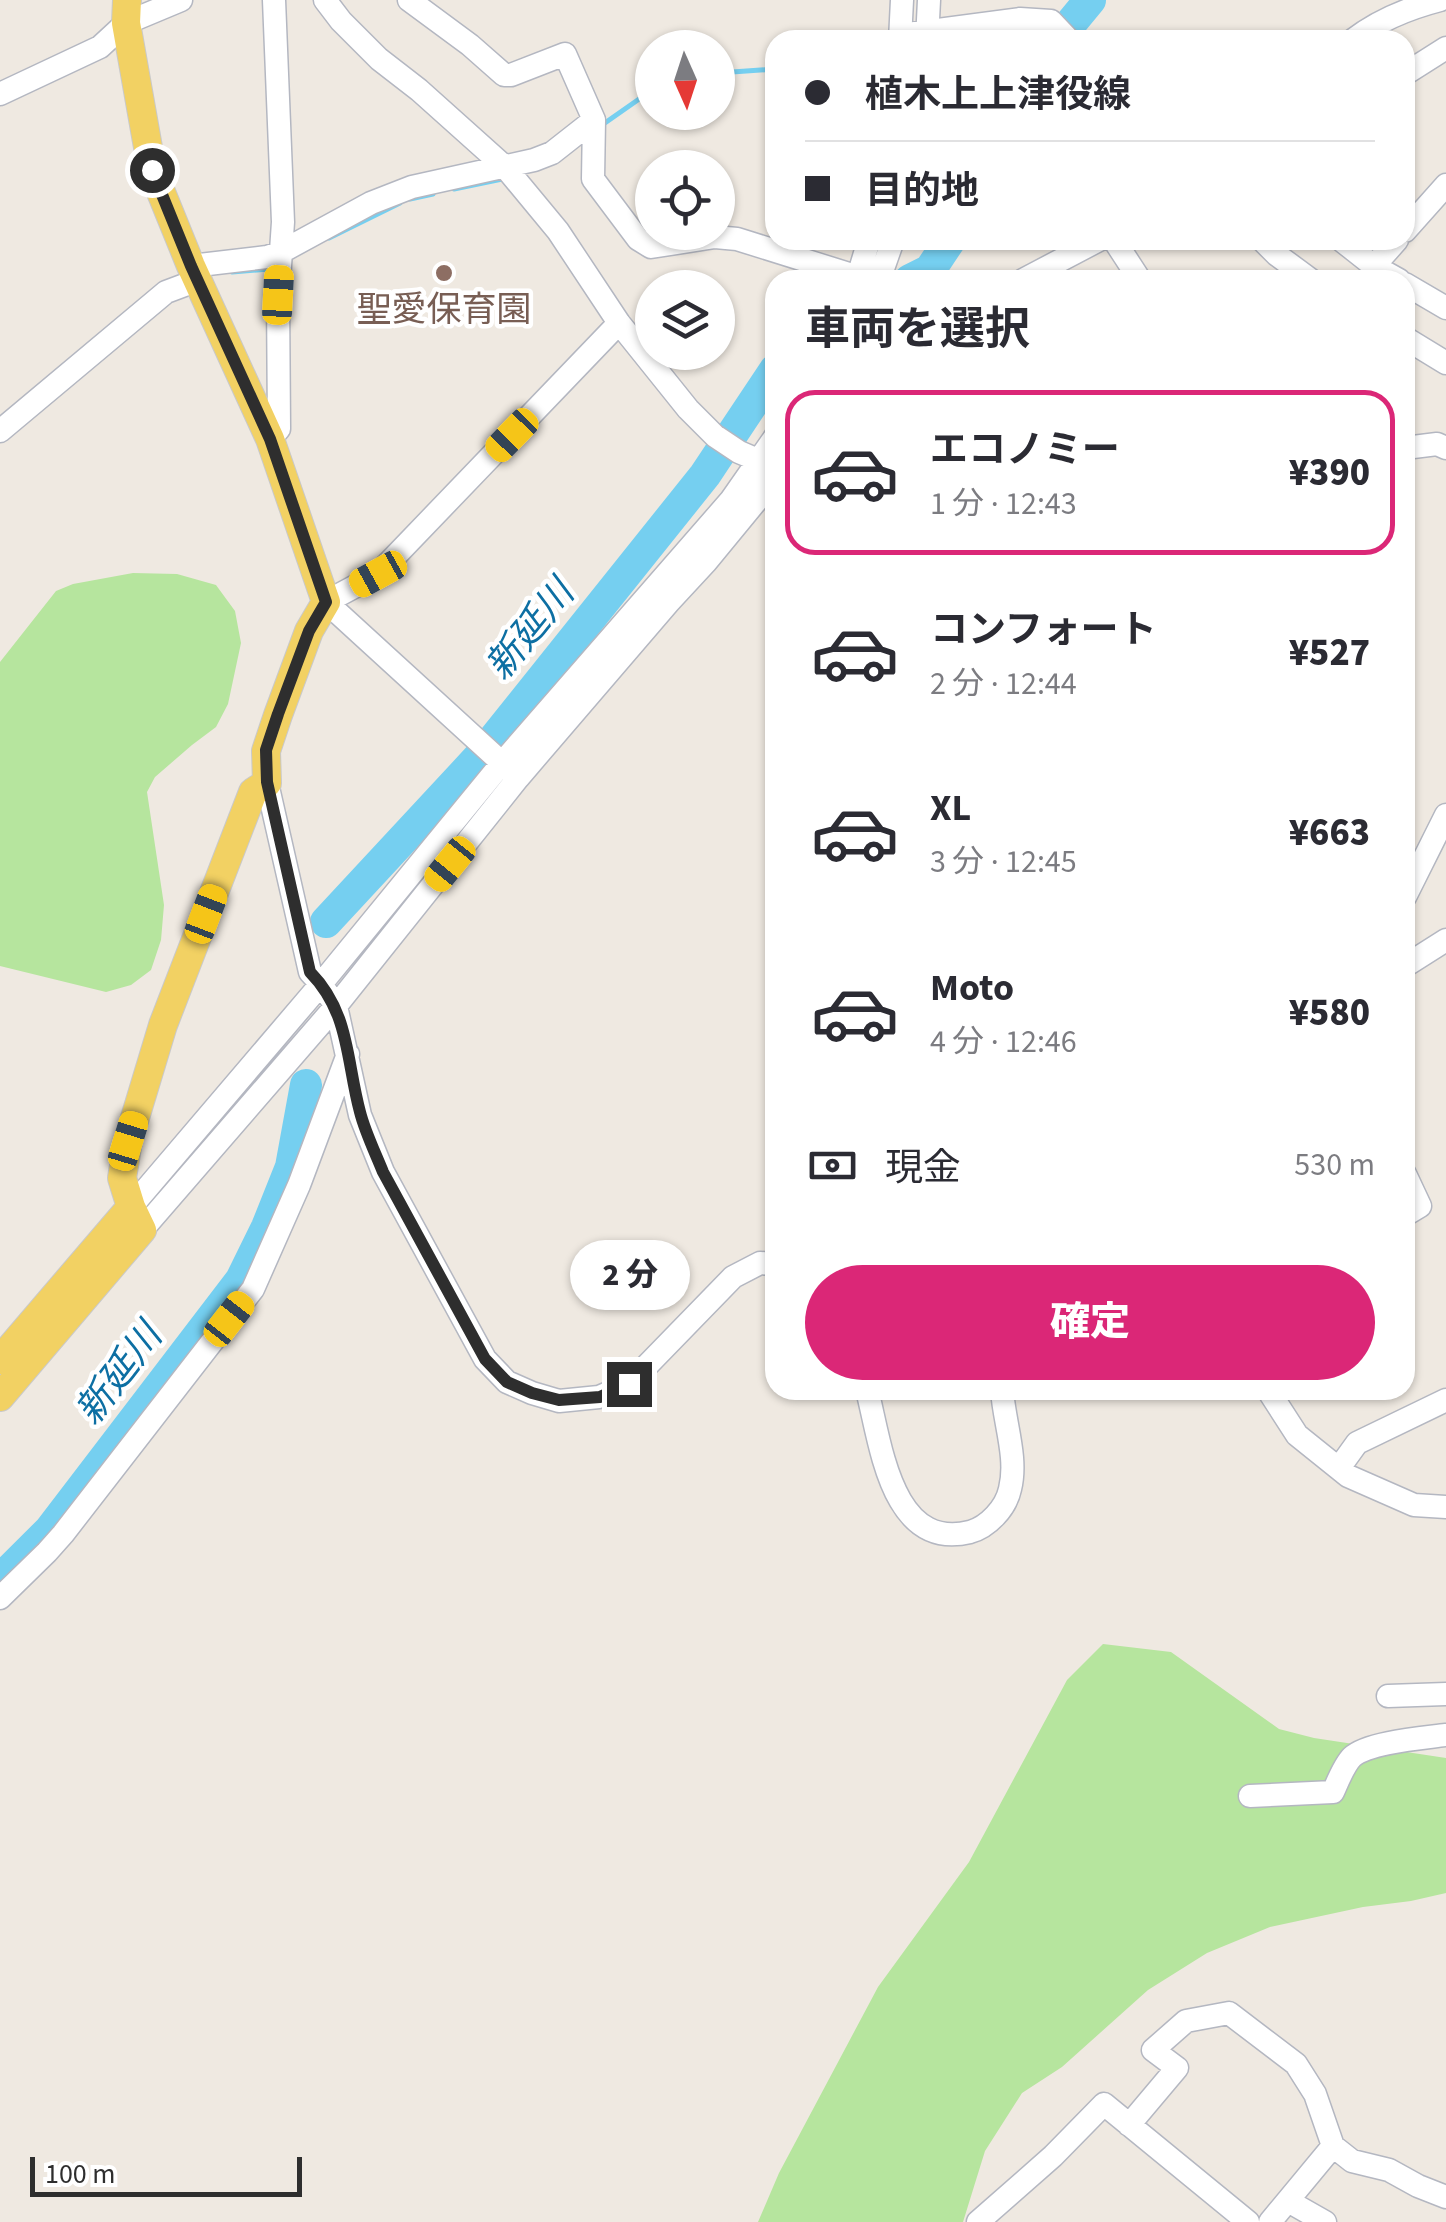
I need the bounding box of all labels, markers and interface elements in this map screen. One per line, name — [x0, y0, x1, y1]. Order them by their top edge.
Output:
north arrow — [635, 30, 735, 130]
map controls — [635, 30, 735, 370]
text: 植木上上津役線 — [865, 68, 1131, 122]
route start — [130, 148, 175, 193]
button: locate — [635, 150, 735, 250]
text: 目的地 — [865, 164, 979, 218]
marker: 聖愛保育園 — [433, 262, 455, 284]
car — [261, 264, 295, 326]
button: layers — [635, 270, 735, 370]
place label: 聖愛保育園 — [356, 285, 532, 335]
text: 車両を選択 — [805, 298, 1030, 362]
car — [480, 403, 544, 467]
text: エコノミー — [930, 423, 1120, 477]
icon: car — [810, 428, 900, 518]
text: ¥390 — [1289, 446, 1370, 500]
text: 1 分 · 12:43 — [930, 481, 1077, 527]
car — [344, 546, 412, 602]
water label: 新延川 — [473, 566, 589, 691]
text: コンフォート — [930, 603, 1157, 657]
icon: car — [810, 608, 900, 698]
text: ¥527 — [1289, 626, 1370, 680]
text: 2 分 · 12:44 — [930, 661, 1077, 707]
text: XL — [930, 781, 971, 835]
icon: car — [810, 788, 900, 878]
text: ¥663 — [1289, 806, 1370, 860]
car — [419, 831, 481, 897]
text: 3 分 · 12:45 — [930, 839, 1077, 885]
car — [181, 881, 231, 947]
text: Moto — [930, 961, 1014, 1015]
icon: car — [810, 968, 900, 1058]
text: ¥580 — [1289, 986, 1370, 1040]
text: 4 分 · 12:46 — [930, 1019, 1077, 1065]
car — [105, 1108, 151, 1174]
icon: cash — [805, 1138, 860, 1193]
text: 現金 — [885, 1141, 961, 1195]
text: 530 m — [1294, 1142, 1375, 1188]
callout: 2 分 — [569, 1239, 689, 1309]
text: 2 分 — [602, 1252, 658, 1298]
button: 確定 — [805, 1265, 1375, 1380]
car — [199, 1286, 259, 1352]
water label: 新延川 — [63, 1309, 177, 1436]
route end — [607, 1362, 652, 1407]
scale bar — [30, 2152, 302, 2196]
text: 100 m — [45, 2154, 116, 2194]

